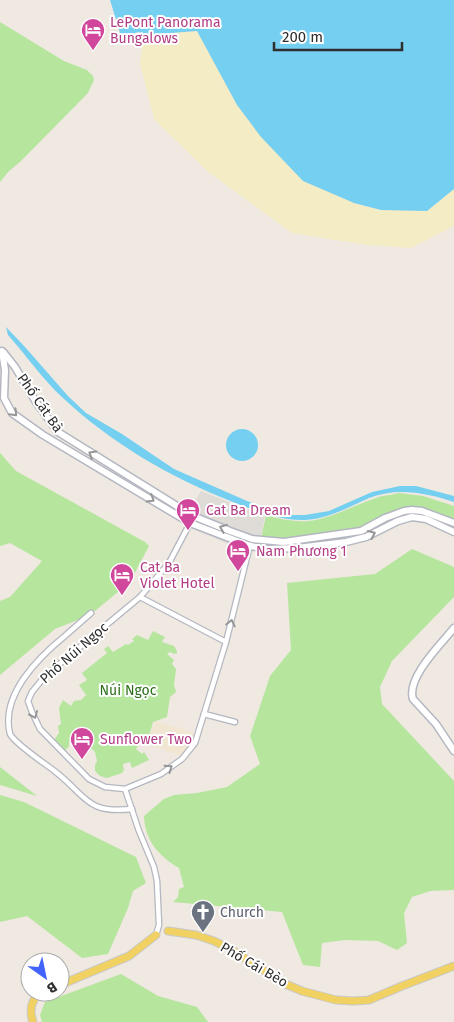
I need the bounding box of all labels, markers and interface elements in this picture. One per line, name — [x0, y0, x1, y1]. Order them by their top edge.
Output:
place label: LePont Panorama Bungalows — [110, 14, 221, 47]
hotel icon: LePont Panorama Bungalows — [80, 17, 106, 51]
scale bar — [274, 20, 402, 52]
text: 200 m — [282, 28, 323, 46]
street label: Phố Cát Bà — [13, 370, 67, 436]
one-way arrow — [8, 407, 17, 416]
one-way arrow — [88, 450, 97, 460]
one-way arrow — [146, 493, 155, 503]
hotel icon: Cat Ba Dream — [175, 497, 201, 531]
place label: Cat Ba Dream — [206, 502, 291, 519]
one-way arrow — [219, 524, 228, 534]
one-way arrow — [367, 530, 376, 540]
hotel icon: Nam Phương 1 — [225, 538, 251, 572]
place label: Nam Phương 1 — [256, 543, 347, 560]
place label: Cat Ba Violet Hotel — [140, 559, 215, 592]
hotel icon: Cat Ba Violet Hotel — [109, 562, 135, 596]
street label: Phố Núi Ngọc — [36, 618, 112, 687]
one-way arrow — [225, 618, 236, 627]
park label: Núi Ngọc — [100, 682, 157, 699]
one-way arrow — [27, 710, 38, 719]
hotel icon: Sunflower Two — [69, 726, 95, 760]
place label: Sunflower Two — [100, 731, 192, 748]
one-way arrow — [163, 765, 173, 774]
church icon: Church — [190, 899, 216, 933]
place label: Church — [220, 904, 264, 921]
street label: Phố Cái Bèo — [217, 938, 291, 991]
north arrow — [20, 952, 70, 1002]
text: B — [43, 978, 60, 997]

